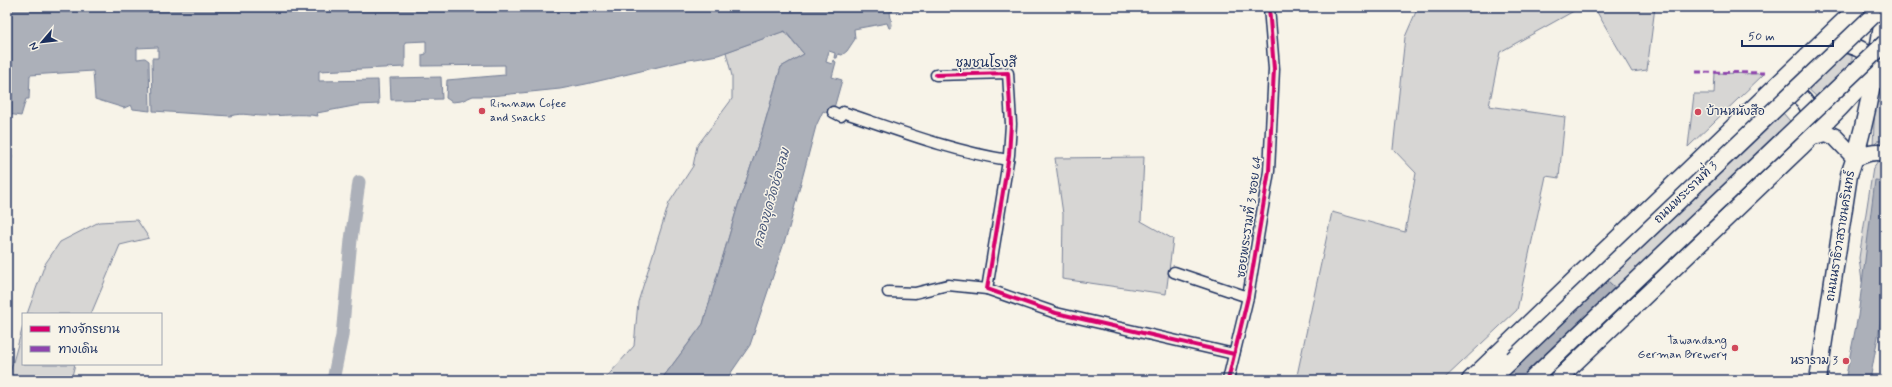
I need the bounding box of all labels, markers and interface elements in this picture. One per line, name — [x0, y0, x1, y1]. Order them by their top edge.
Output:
north arrow — [22, 22, 62, 62]
scale bar — [1742, 22, 1833, 48]
text: 50 m — [1748, 29, 1775, 45]
text: N — [26, 40, 42, 53]
district label: ชุมชนโรงสี — [956, 53, 1017, 72]
place label: Rimnam Cofee and snacks — [490, 96, 566, 126]
place label: บ้านหนังสือ — [1706, 103, 1765, 120]
marker: Rimnam Cofee and snacks — [477, 106, 487, 116]
marker: บ้านหนังสือ — [1693, 107, 1703, 117]
water label: คลองขุดวัดช่องลม — [749, 145, 796, 250]
street label: ซอยพระรามที่ 3 ซอย 64 — [1230, 154, 1266, 279]
street label: ถนนพระรามที่ 3 — [1648, 155, 1722, 227]
street label: ถนนนราธิวาสราชนครินทร์ — [1822, 169, 1859, 303]
legend — [22, 313, 162, 365]
text: ทางจักรยาน — [58, 322, 120, 338]
place label: Tawandang German Brewery — [1638, 333, 1727, 363]
text: ทางเดิน — [58, 342, 98, 358]
marker: Tawandang German Brewery — [1730, 343, 1740, 353]
place label: นราราม 3 — [1790, 353, 1839, 369]
marker: นราราม 3 — [1841, 356, 1851, 366]

